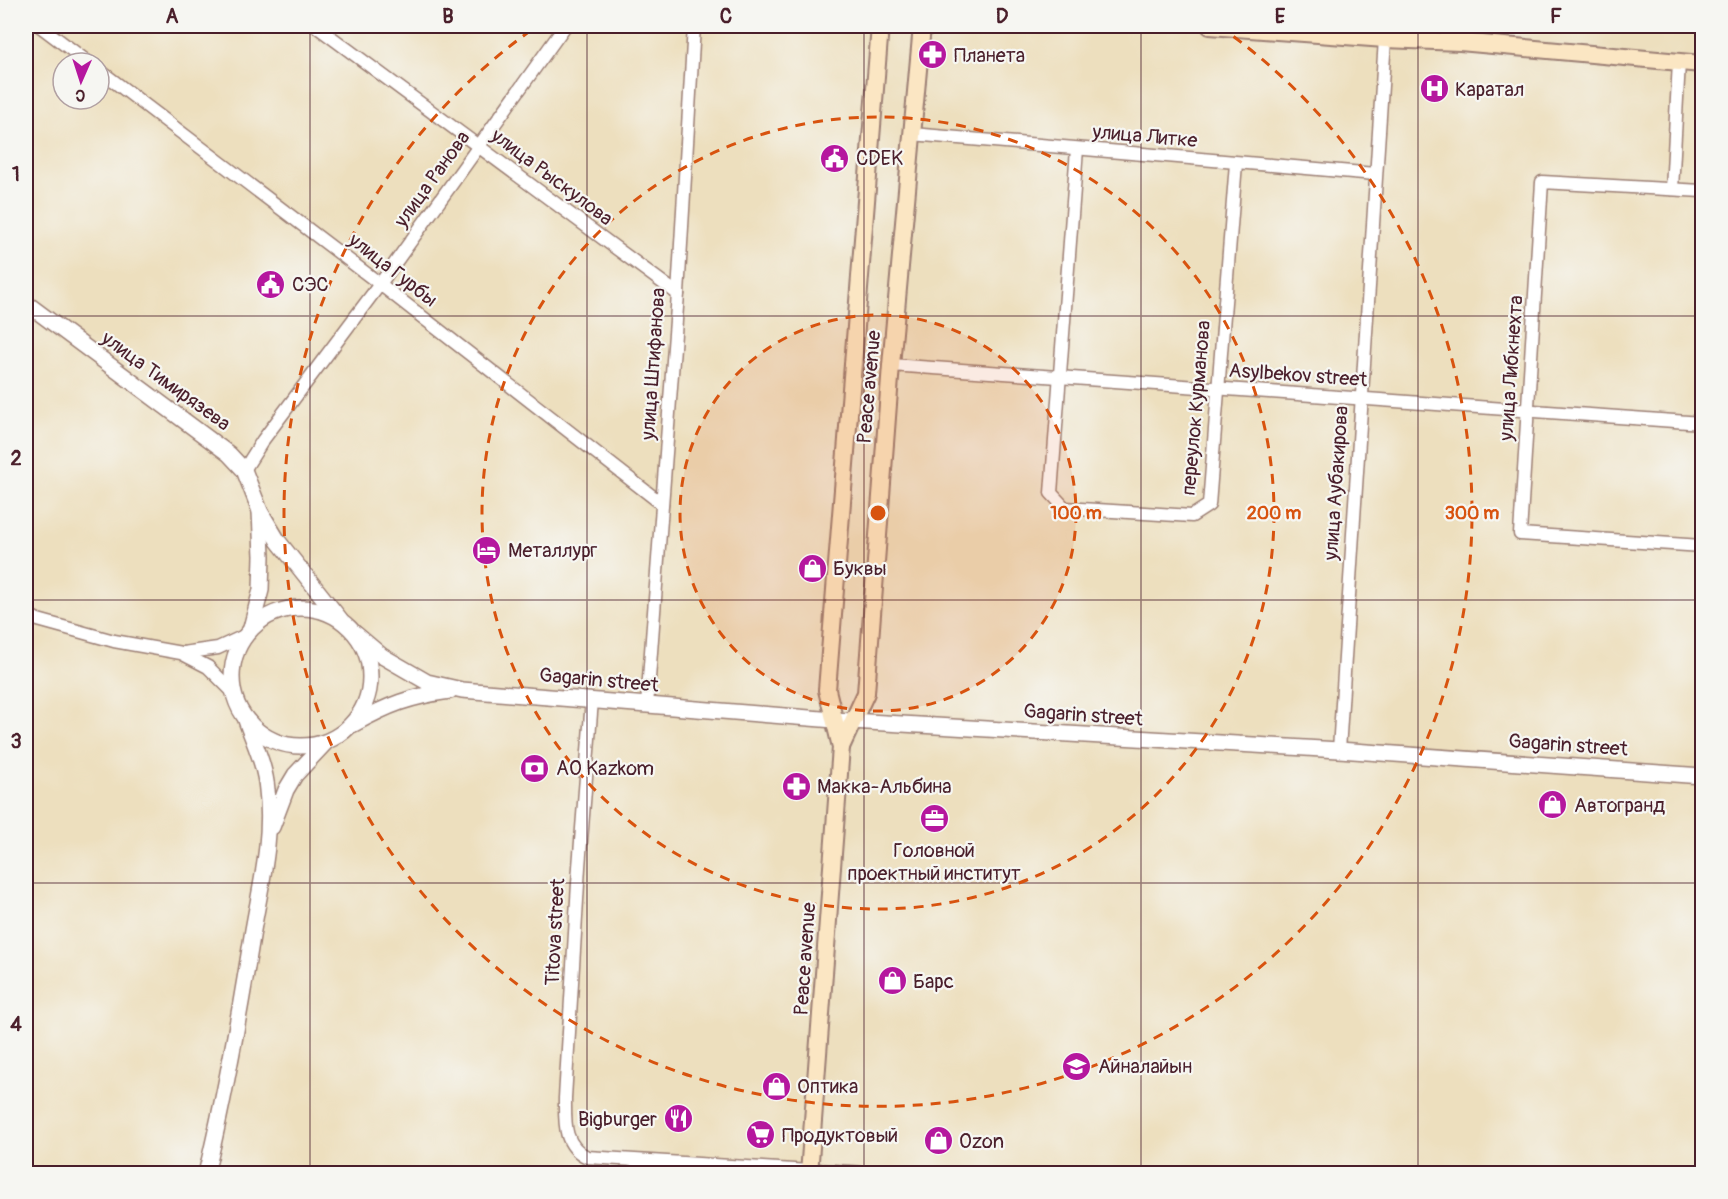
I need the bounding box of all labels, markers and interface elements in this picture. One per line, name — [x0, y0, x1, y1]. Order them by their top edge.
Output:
text: A — [166, 4, 179, 29]
text: B — [442, 4, 454, 29]
text: C — [720, 4, 732, 29]
text: D — [996, 4, 1009, 29]
text: E — [1275, 4, 1286, 29]
text: F — [1550, 4, 1562, 29]
pharmacy icon: Планета — [917, 39, 949, 71]
place label: Планета — [954, 43, 1025, 68]
north arrow — [51, 51, 111, 111]
hospital icon: Каратал — [1418, 73, 1450, 105]
place label: Каратал — [1455, 77, 1524, 102]
text: С — [75, 85, 86, 105]
street label: улица Литке — [1090, 119, 1199, 153]
street label: улица Рыскулова — [485, 122, 618, 231]
street label: улица Ранова — [388, 126, 475, 233]
public building icon: CDEK — [819, 142, 851, 174]
place label: CDEK — [856, 146, 903, 171]
text: 1 — [12, 162, 20, 187]
street label: улица Гурбы — [343, 227, 442, 312]
public building icon: СЭС — [255, 268, 287, 300]
place label: СЭС — [292, 272, 329, 297]
street label: улица Штифанова — [635, 287, 671, 442]
street label: улица Либкнехта — [1493, 294, 1529, 443]
street label: переулок Курманова — [1176, 319, 1216, 497]
street label: улица Тимирязева — [96, 325, 236, 436]
street label: Peace avenue — [852, 329, 886, 445]
street label: Asylbekov street — [1228, 358, 1369, 392]
street label: улица Аубакирова — [1318, 405, 1354, 562]
text: 2 — [10, 446, 22, 471]
text: 100 m — [1050, 502, 1102, 525]
text: 200 m — [1247, 502, 1301, 525]
text: 300 m — [1445, 502, 1499, 525]
centre of rings — [868, 503, 888, 523]
hotel icon: Металлург — [471, 534, 503, 566]
place label: Металлург — [508, 538, 598, 563]
shop icon: Буквы — [796, 552, 828, 584]
place label: Буквы — [833, 556, 887, 581]
street label: Gagarin street — [538, 662, 661, 698]
street label: Gagarin street — [1022, 698, 1144, 732]
street label: Gagarin street — [1507, 728, 1629, 762]
text: 3 — [10, 729, 22, 754]
bank icon: AO Kazkom — [519, 752, 551, 784]
place label: AO Kazkom — [556, 756, 654, 781]
pharmacy icon: Макка-Альбина — [780, 770, 812, 802]
place label: Макка-Альбина — [817, 774, 952, 799]
shop icon: Автогранд — [1537, 789, 1569, 821]
place label: Автогранд — [1574, 793, 1665, 818]
office icon: Головной проектный институт — [918, 803, 950, 835]
place label: Головной проектный институт — [847, 838, 1021, 886]
street label: Titova street — [540, 877, 570, 986]
street label: Peace avenue — [789, 901, 821, 1017]
shop icon: Барс — [876, 965, 908, 997]
place label: Барс — [913, 969, 954, 994]
text: 4 — [10, 1012, 22, 1037]
school or university icon: Айналайын — [1061, 1050, 1093, 1082]
place label: Айналайын — [1098, 1054, 1192, 1079]
shop icon: Оптика — [760, 1070, 792, 1102]
place label: Оптика — [797, 1074, 858, 1099]
restaurant icon: Bigburger — [662, 1103, 694, 1135]
place label: Bigburger — [578, 1107, 657, 1132]
supermarket icon: Продуктовый — [745, 1119, 777, 1151]
place label: Продуктовый — [782, 1123, 898, 1148]
shop icon: Ozon — [922, 1125, 954, 1157]
place label: Ozon — [959, 1129, 1004, 1154]

